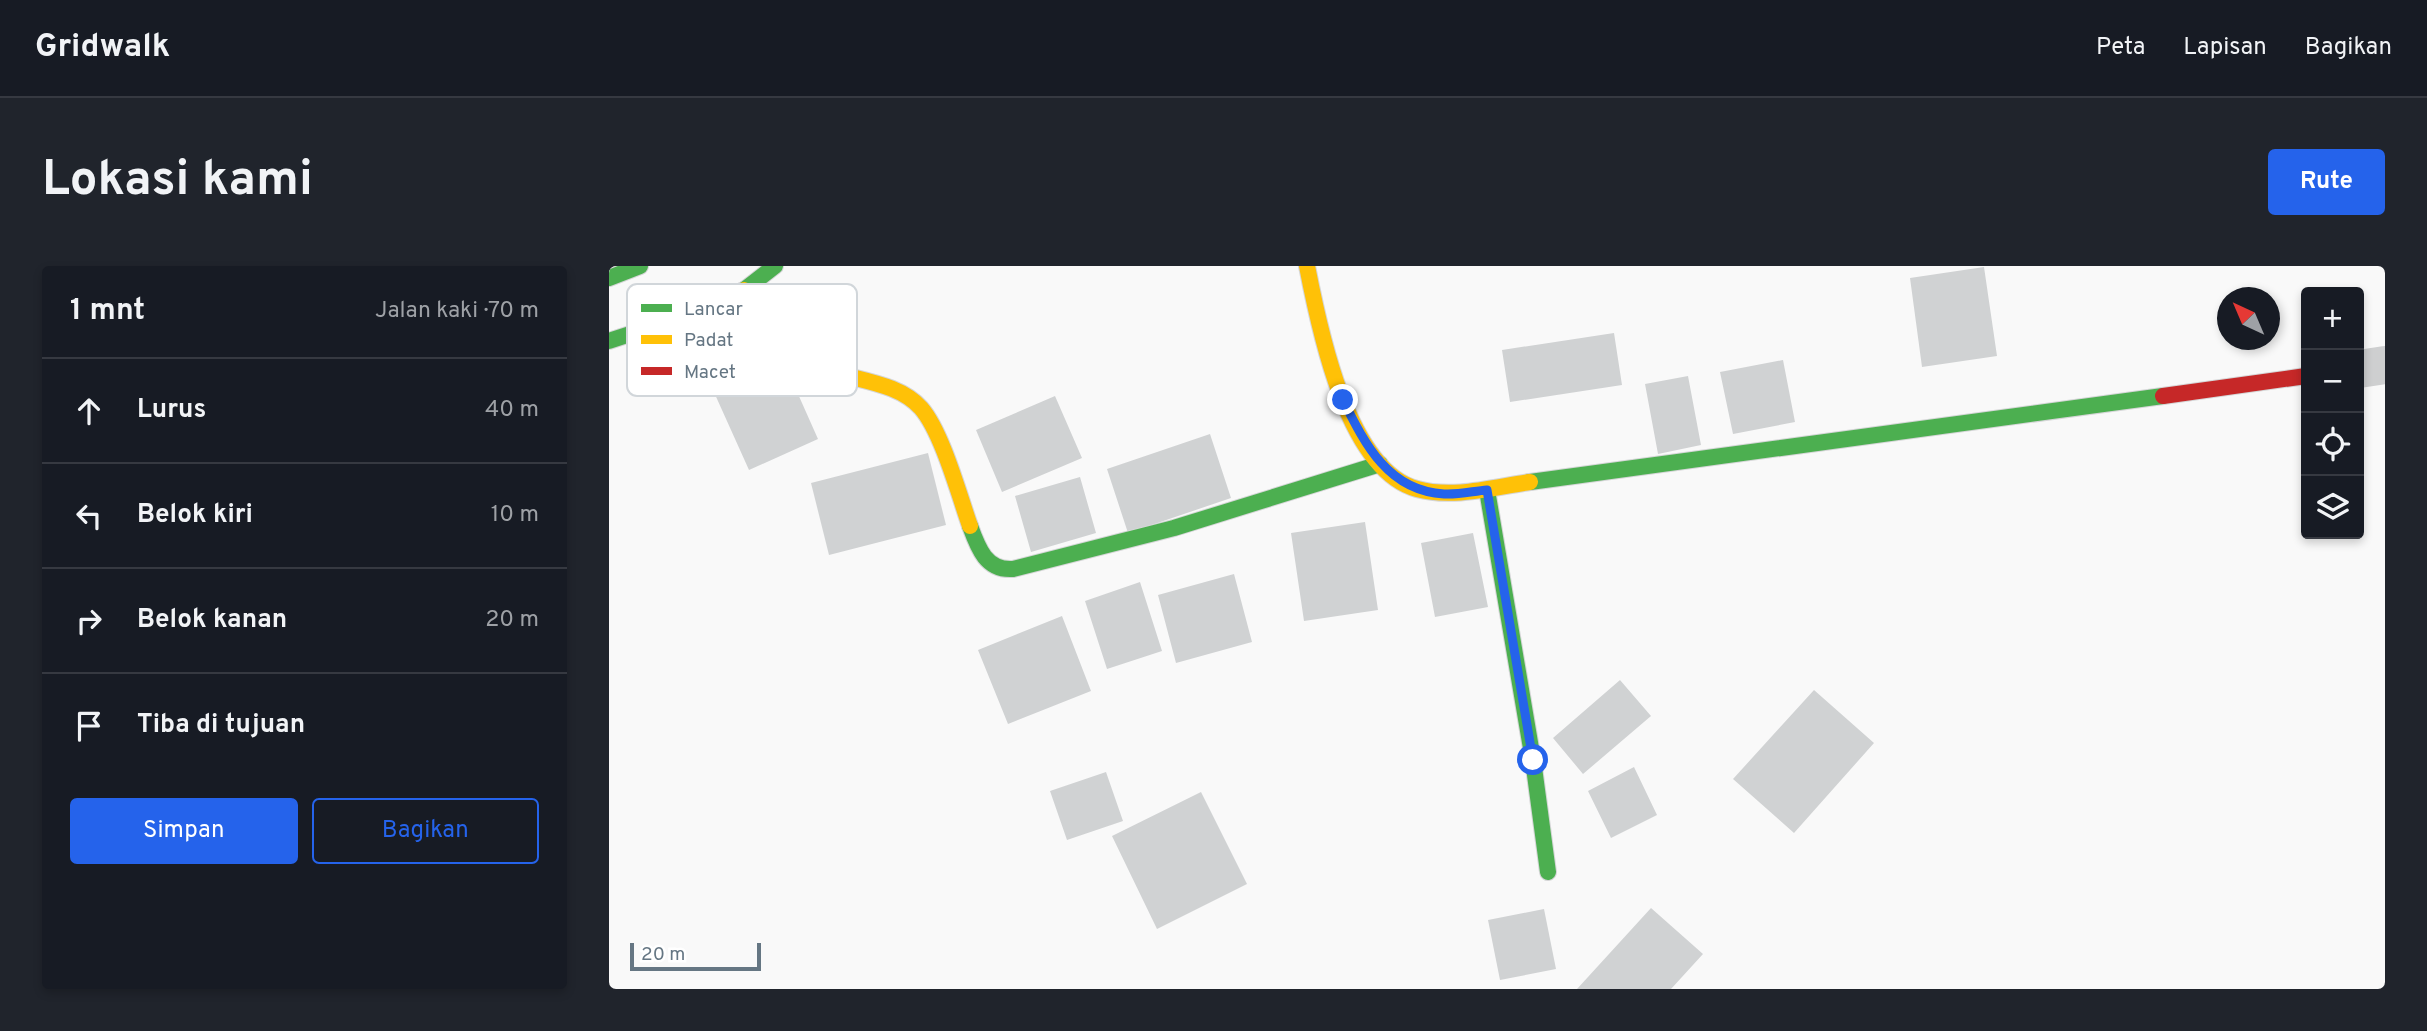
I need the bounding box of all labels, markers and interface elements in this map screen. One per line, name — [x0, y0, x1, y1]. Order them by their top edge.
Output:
text: Gridwalk — [35, 27, 170, 69]
text: Peta — [2096, 33, 2145, 63]
text: Lapisan — [2183, 33, 2267, 63]
text: Bagikan — [2305, 33, 2392, 63]
button: Rute — [2268, 149, 2385, 215]
text: Lokasi kami — [42, 151, 313, 213]
legend — [627, 284, 857, 396]
north arrow — [2217, 287, 2280, 350]
map controls — [2301, 287, 2364, 539]
button: + — [2301, 287, 2364, 350]
text: 1 mnt — [70, 293, 145, 330]
text: Jalan kaki · 70 m — [375, 297, 539, 326]
text: Lancar — [684, 298, 743, 322]
text: Padat — [684, 329, 733, 353]
button: − — [2301, 350, 2364, 413]
text: Macet — [684, 361, 736, 385]
route end — [1327, 384, 1358, 415]
icon: ahead — [70, 392, 108, 430]
text: Lurus — [137, 394, 206, 427]
text: 40 m — [485, 396, 539, 425]
button: locate — [2301, 413, 2364, 476]
button: layers — [2301, 476, 2364, 539]
icon: left — [70, 497, 108, 535]
text: Belok kiri — [137, 499, 253, 532]
text: 10 m — [491, 501, 539, 530]
icon: right — [70, 602, 108, 640]
text: Belok kanan — [137, 604, 287, 637]
text: 20 m — [485, 606, 539, 635]
icon: arrive — [70, 707, 108, 745]
text: Tiba di tujuan — [137, 709, 305, 742]
route start — [1517, 744, 1548, 775]
button: Simpan — [70, 798, 298, 864]
button: Bagikan — [312, 798, 539, 864]
scale bar — [630, 940, 761, 972]
text: 20 m — [641, 943, 685, 967]

